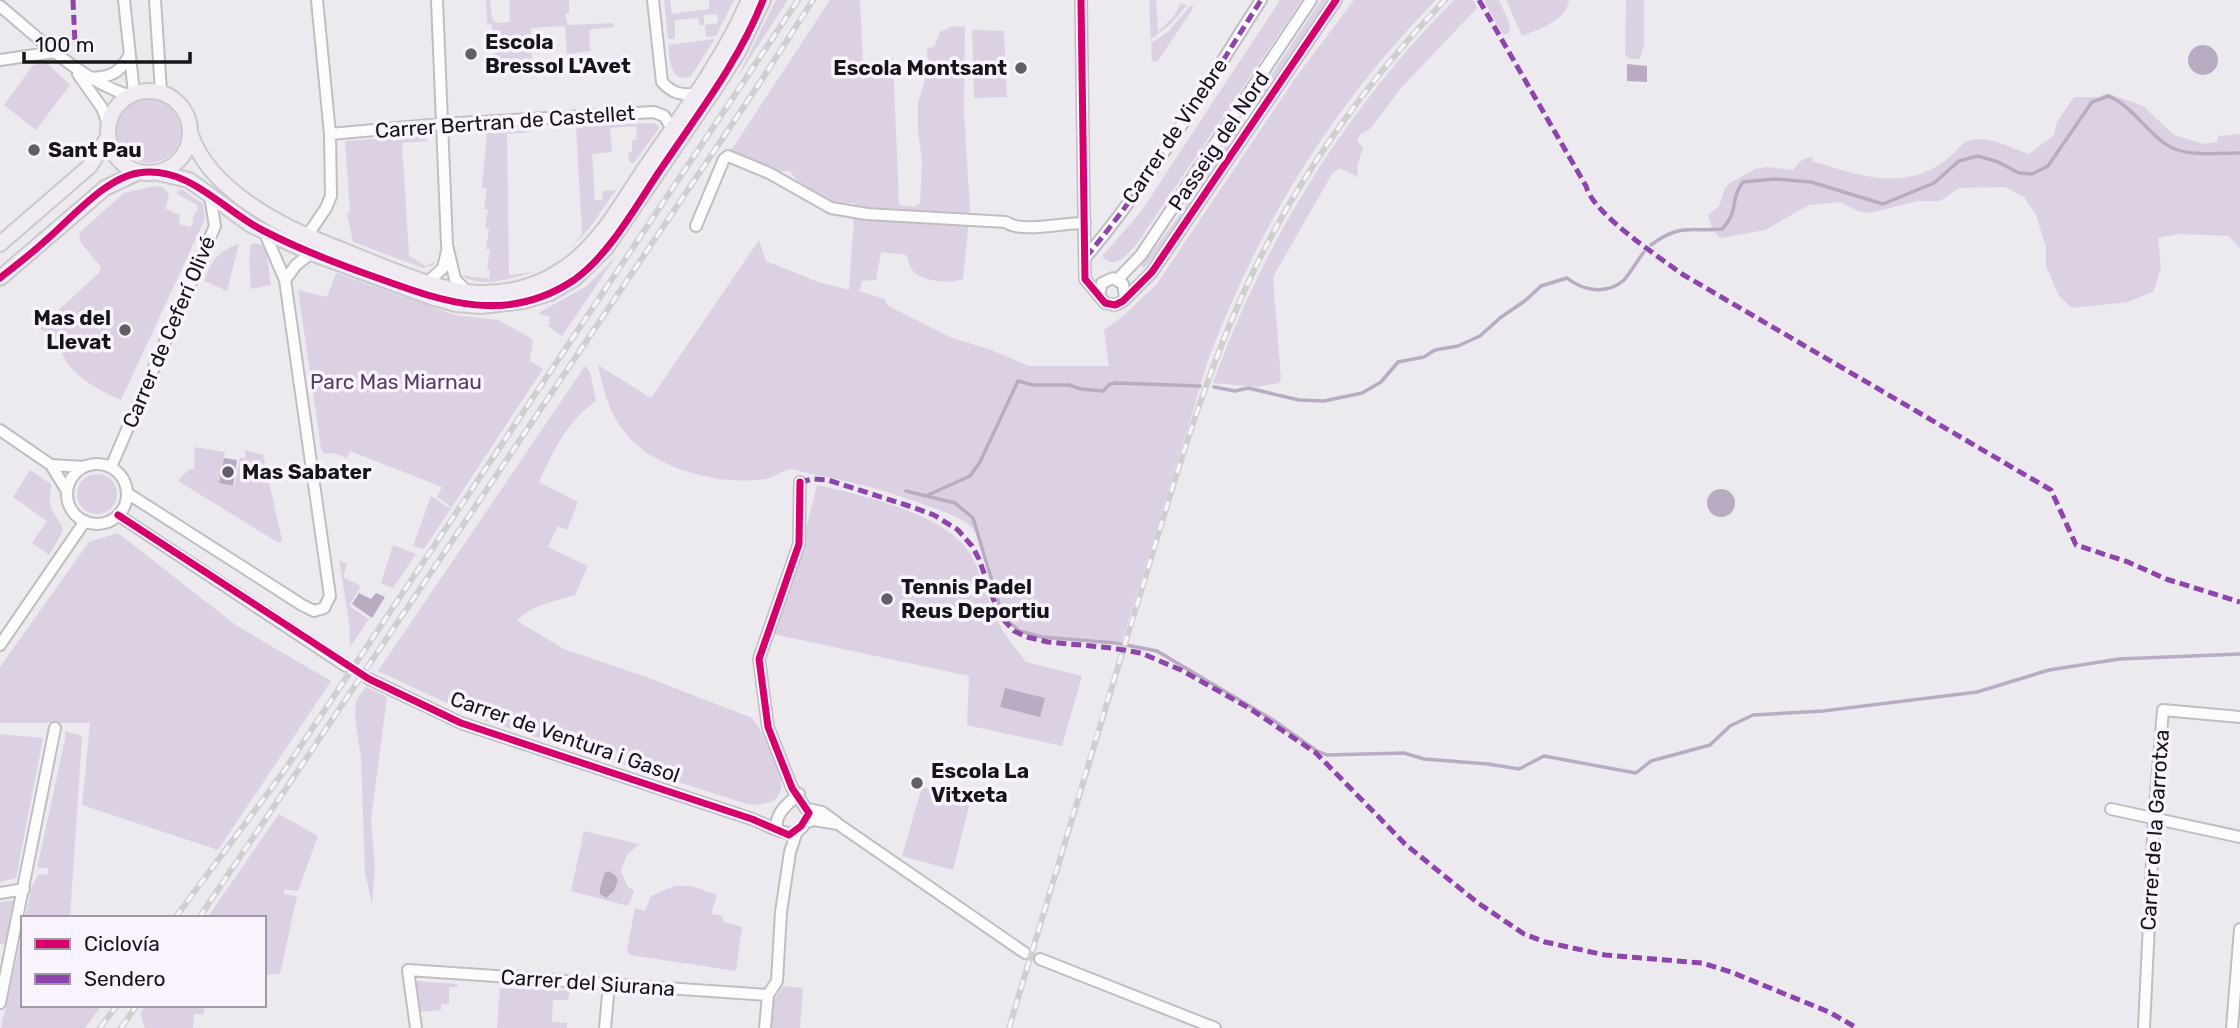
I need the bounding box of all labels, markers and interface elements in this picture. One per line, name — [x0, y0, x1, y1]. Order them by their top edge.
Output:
scale bar — [24, 21, 191, 65]
place label: Escola Bressol L'Avet — [485, 29, 631, 78]
text: 100 m — [35, 32, 94, 57]
marker: Escola Bressol L'Avet — [463, 46, 479, 62]
street label: Carrer de Vinebre — [1117, 53, 1232, 208]
place label: Escola Montsant — [833, 55, 1007, 80]
marker: Escola Montsant — [1013, 60, 1029, 76]
street label: Passeig del Nord — [1163, 66, 1274, 215]
street label: Carrer Bertran de Castellet — [374, 100, 636, 143]
place label: Sant Pau — [48, 137, 142, 162]
marker: Sant Pau — [26, 142, 42, 158]
street label: Carrer de Ceferí Olivé — [117, 232, 220, 432]
place label: Mas del Llevat — [33, 305, 111, 354]
marker: Mas del Llevat — [117, 322, 133, 338]
park label: Parc Mas Miarnau — [310, 369, 482, 394]
place label: Mas Sabater — [242, 459, 372, 484]
marker: Mas Sabater — [220, 464, 236, 480]
place label: Tennis Padel Reus Deportiu — [901, 574, 1050, 623]
marker: Tennis Padel Reus Deportiu — [879, 591, 895, 607]
street label: Carrer de Ventura i Gasol — [447, 685, 683, 788]
street label: Carrer de la Garrotxa — [2135, 729, 2174, 931]
place label: Escola La Vitxeta — [931, 758, 1029, 807]
marker: Escola La Vitxeta — [909, 775, 925, 791]
legend — [21, 916, 266, 1007]
text: Ciclovía — [84, 931, 160, 956]
street label: Carrer del Siurana — [500, 964, 676, 1001]
text: Sendero — [84, 966, 166, 991]

